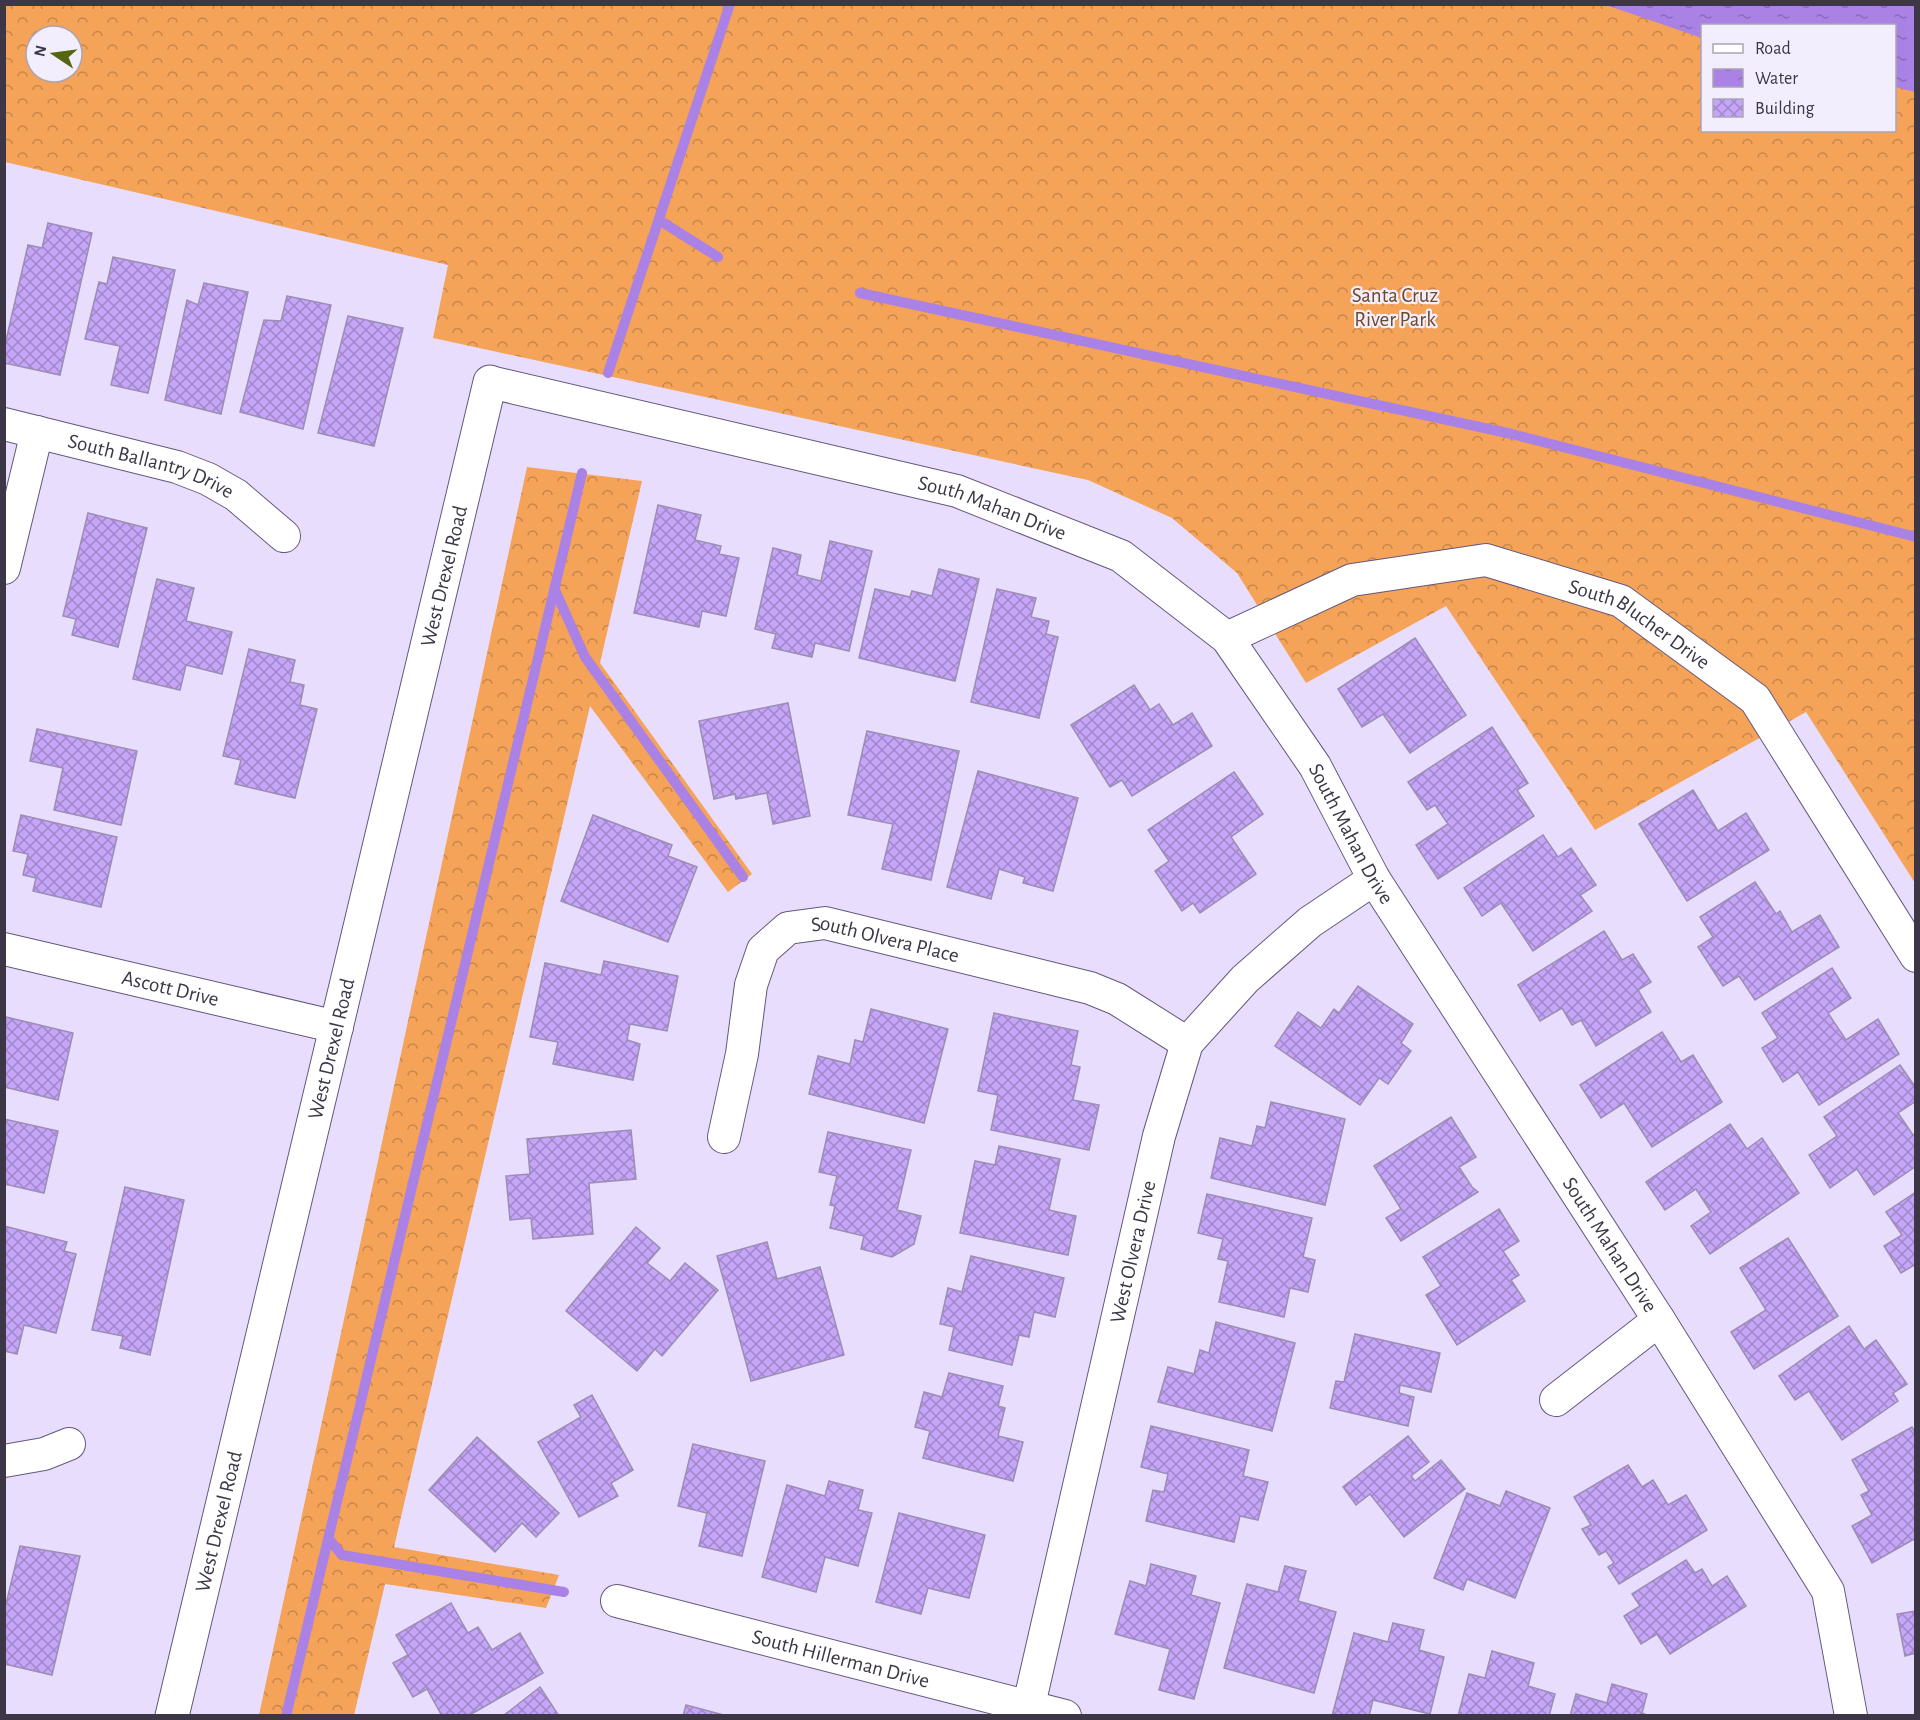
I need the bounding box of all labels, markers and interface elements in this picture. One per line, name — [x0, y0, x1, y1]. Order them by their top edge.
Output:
north arrow — [24, 24, 84, 84]
legend — [1701, 24, 1896, 132]
text: Road — [1755, 40, 1791, 58]
text: N — [31, 44, 49, 58]
text: Water — [1755, 70, 1798, 88]
text: Building — [1755, 100, 1815, 118]
park label: Santa Cruz River Park — [1352, 285, 1438, 330]
street label: South Ballantry Drive — [66, 430, 238, 502]
street label: South Mahan Drive — [916, 472, 1069, 544]
street label: West Drexel Road — [417, 503, 471, 649]
street label: South Blucher Drive — [1566, 575, 1714, 673]
street label: South Mahan Drive — [1305, 760, 1398, 908]
street label: South Olvera Place — [810, 912, 961, 966]
street label: Ascott Drive — [120, 966, 221, 1010]
street label: West Drexel Road — [304, 976, 358, 1121]
street label: South Mahan Drive — [1559, 1173, 1661, 1316]
street label: West Olvera Drive — [1106, 1178, 1159, 1325]
street label: West Drexel Road — [191, 1449, 245, 1594]
street label: South Hillerman Drive — [750, 1626, 932, 1691]

